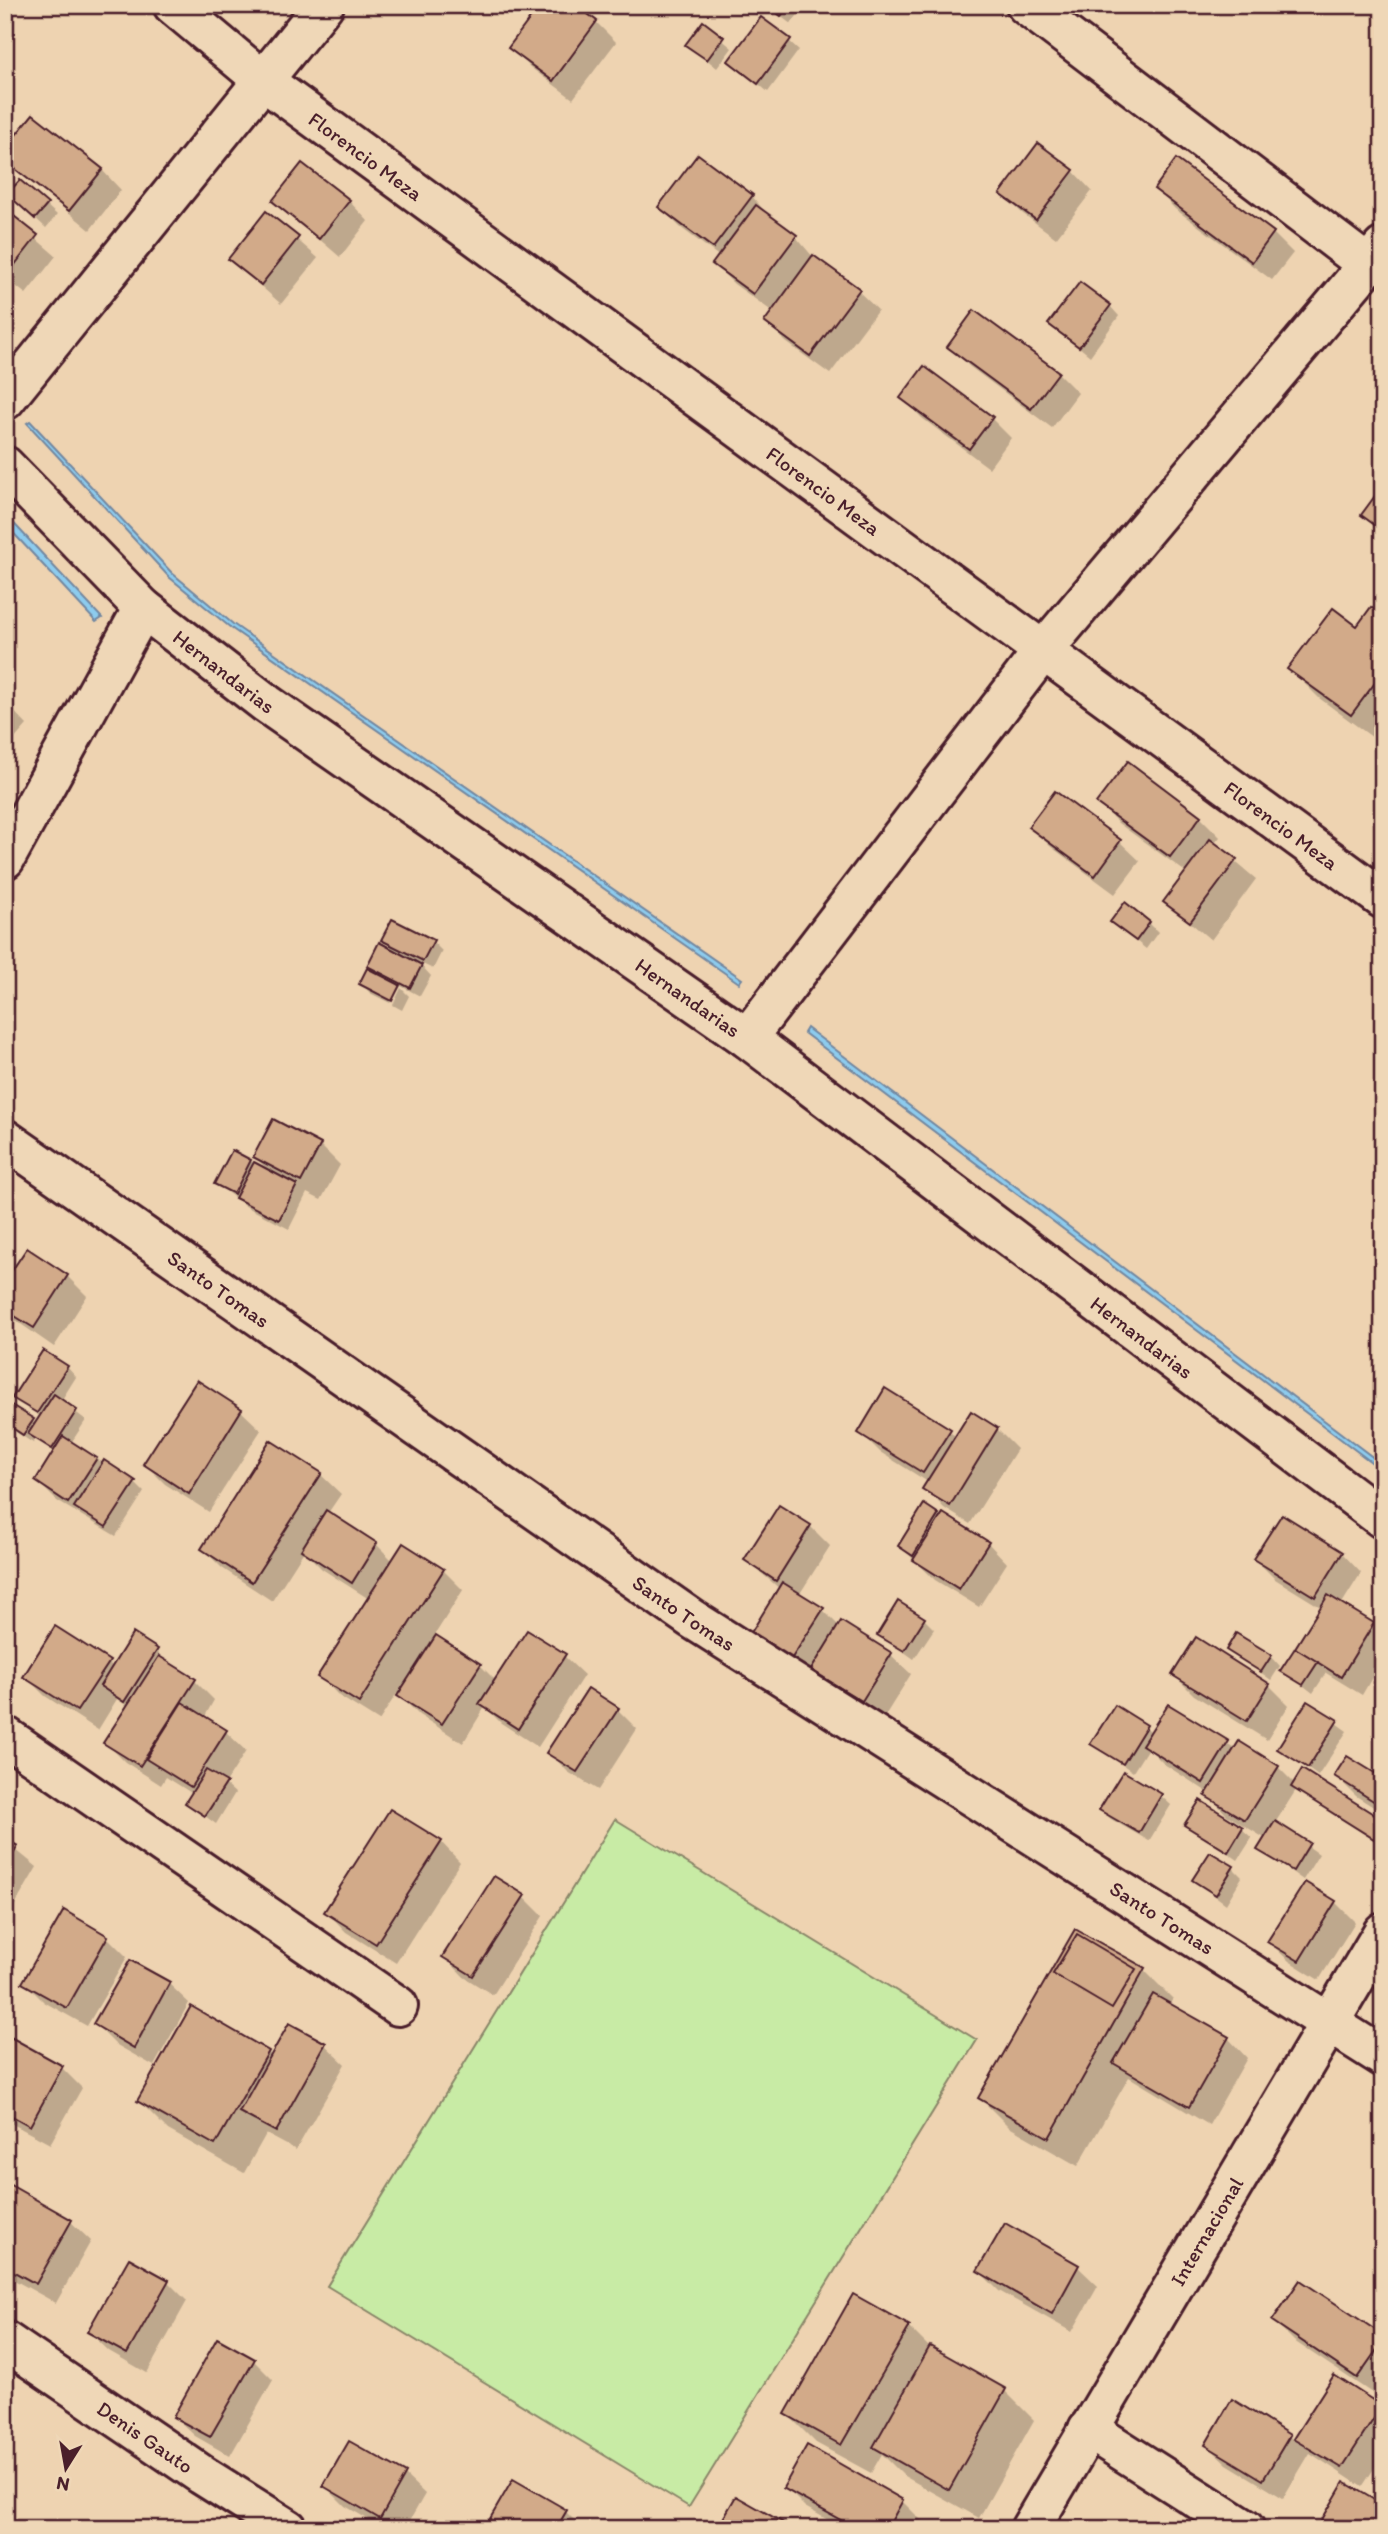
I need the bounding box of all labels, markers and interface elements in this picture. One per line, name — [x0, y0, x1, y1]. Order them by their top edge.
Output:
street label: Florencio Meza — [304, 106, 428, 206]
street label: Florencio Meza — [762, 440, 886, 540]
street label: Hernandarias — [169, 624, 280, 718]
street label: Florencio Meza — [1220, 775, 1343, 875]
street label: Hernandarias — [631, 952, 745, 1042]
street label: Santo Tomas — [163, 1244, 275, 1333]
street label: Hernandarias — [1086, 1290, 1198, 1384]
street label: Santo Tomas — [628, 1569, 740, 1656]
street label: Santo Tomas — [1106, 1875, 1219, 1959]
street label: Internacional — [1164, 2172, 1248, 2290]
street label: Denis Gauto — [93, 2395, 198, 2478]
north arrow — [32, 2432, 102, 2502]
text: N — [54, 2472, 71, 2497]

